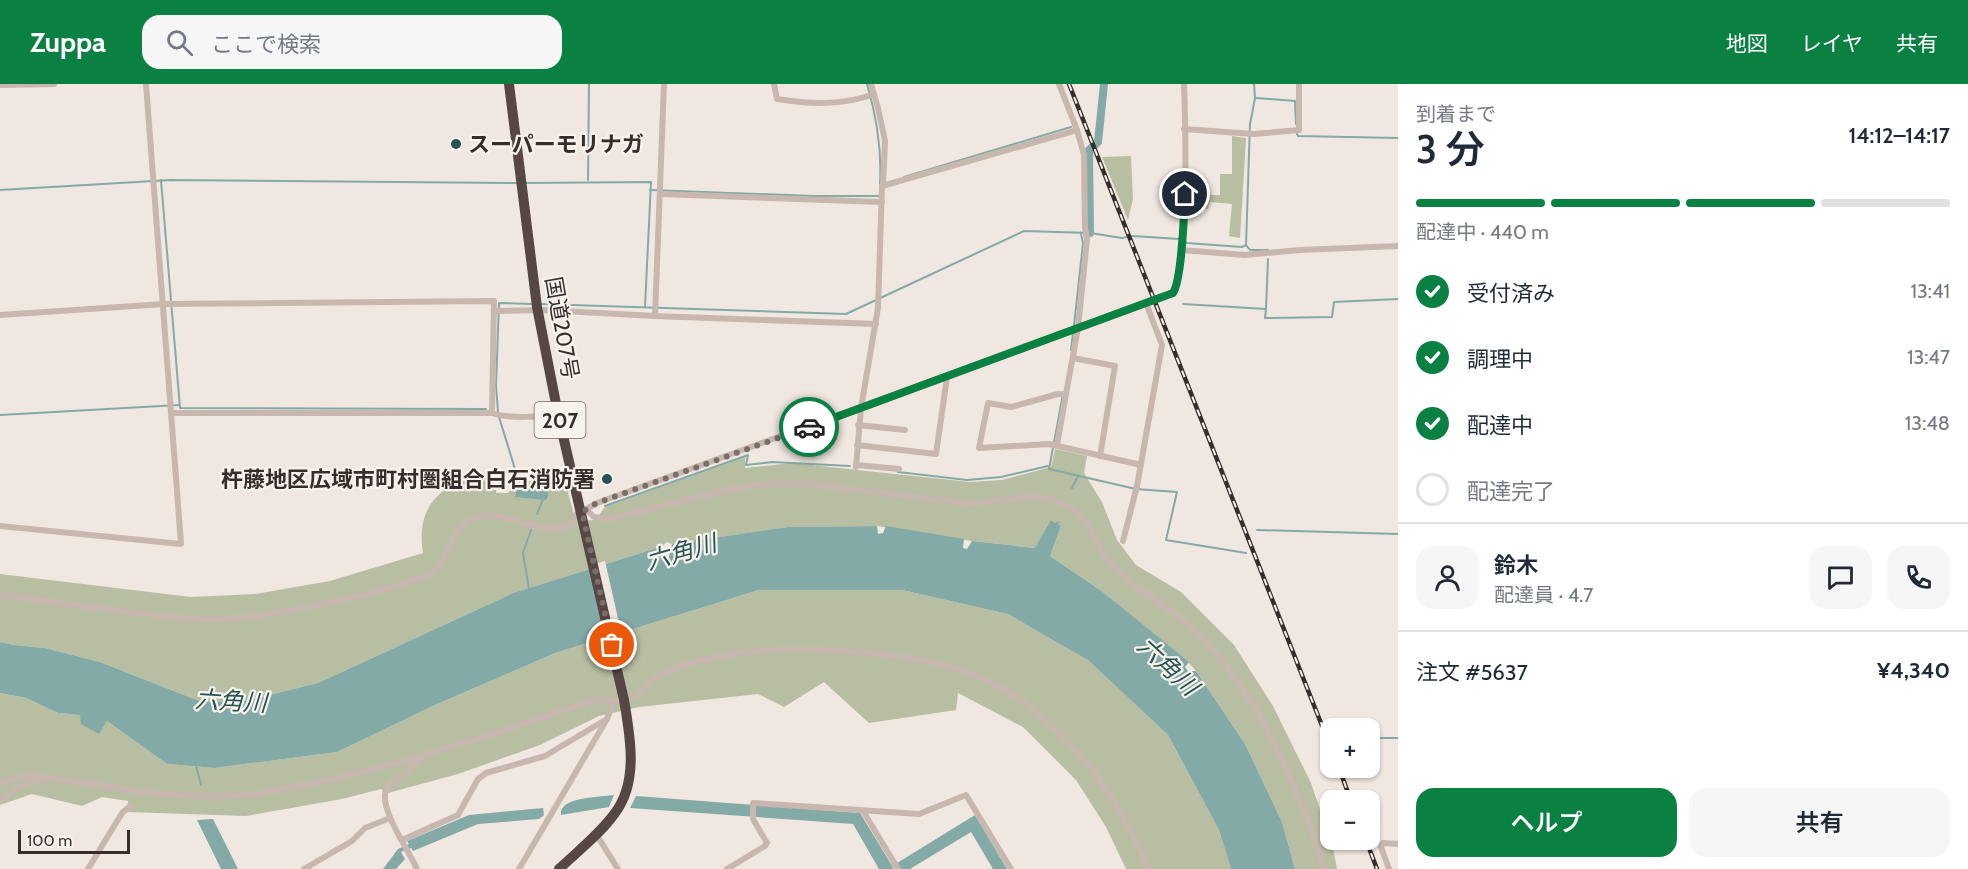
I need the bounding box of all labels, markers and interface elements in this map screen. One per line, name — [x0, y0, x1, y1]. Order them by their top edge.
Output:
search box — [142, 15, 562, 69]
text: Zuppa — [30, 25, 106, 59]
icon: search — [163, 26, 196, 59]
text: ここで検索 — [211, 31, 321, 58]
text: 地図 — [1726, 31, 1768, 56]
text: レイヤ — [1801, 31, 1863, 56]
text: 共有 — [1896, 31, 1938, 56]
text: 到着まで — [1416, 102, 1496, 126]
text: 14:12–14:17 — [1848, 122, 1950, 149]
text: 3 分 — [1416, 125, 1485, 173]
place label: スーパーモリナガ — [468, 131, 644, 158]
marker: スーパーモリナガ — [449, 137, 463, 151]
pin — [1159, 168, 1210, 219]
icon: home — [1168, 177, 1201, 210]
text: 配達中 · 440 m — [1416, 220, 1549, 244]
street label: 国道207号 — [540, 275, 584, 381]
icon: check — [1416, 275, 1449, 308]
text: 13:41 — [1910, 279, 1950, 303]
text: 受付済み — [1467, 280, 1555, 307]
icon: check — [1416, 341, 1449, 374]
text: 13:47 — [1907, 345, 1950, 369]
text: 調理中 — [1467, 346, 1533, 373]
courier — [779, 397, 839, 457]
road number: 207 — [534, 402, 586, 438]
icon: check — [1416, 407, 1449, 440]
icon: car — [793, 411, 826, 444]
text: 13:48 — [1905, 411, 1950, 435]
text: 配達中 — [1467, 412, 1533, 439]
place label: 杵藤地区広域市町村圏組合白石消防署 — [221, 466, 595, 493]
marker: 杵藤地区広域市町村圏組合白石消防署 — [600, 472, 614, 486]
text: 配達完了 — [1467, 478, 1555, 505]
water label: 六角川 — [642, 527, 722, 576]
button: person — [1416, 546, 1479, 609]
button: chat — [1809, 546, 1872, 609]
button: phone — [1887, 546, 1950, 609]
text: 鈴木 — [1494, 552, 1538, 579]
text: 配達員 · 4.7 — [1494, 583, 1593, 607]
pin — [586, 619, 637, 670]
icon: bag — [595, 628, 628, 661]
water label: 六角川 — [1132, 631, 1206, 703]
text: ¥4,340 — [1877, 657, 1950, 684]
text: 注文 #5637 — [1416, 659, 1528, 686]
water label: 六角川 — [194, 685, 271, 718]
map controls — [1320, 718, 1380, 850]
button: + — [1320, 718, 1380, 778]
button: ヘルプ — [1416, 788, 1677, 857]
button: 共有 — [1689, 788, 1950, 857]
button: − — [1320, 790, 1380, 850]
scale bar — [18, 827, 130, 854]
text: 100 m — [27, 831, 72, 850]

